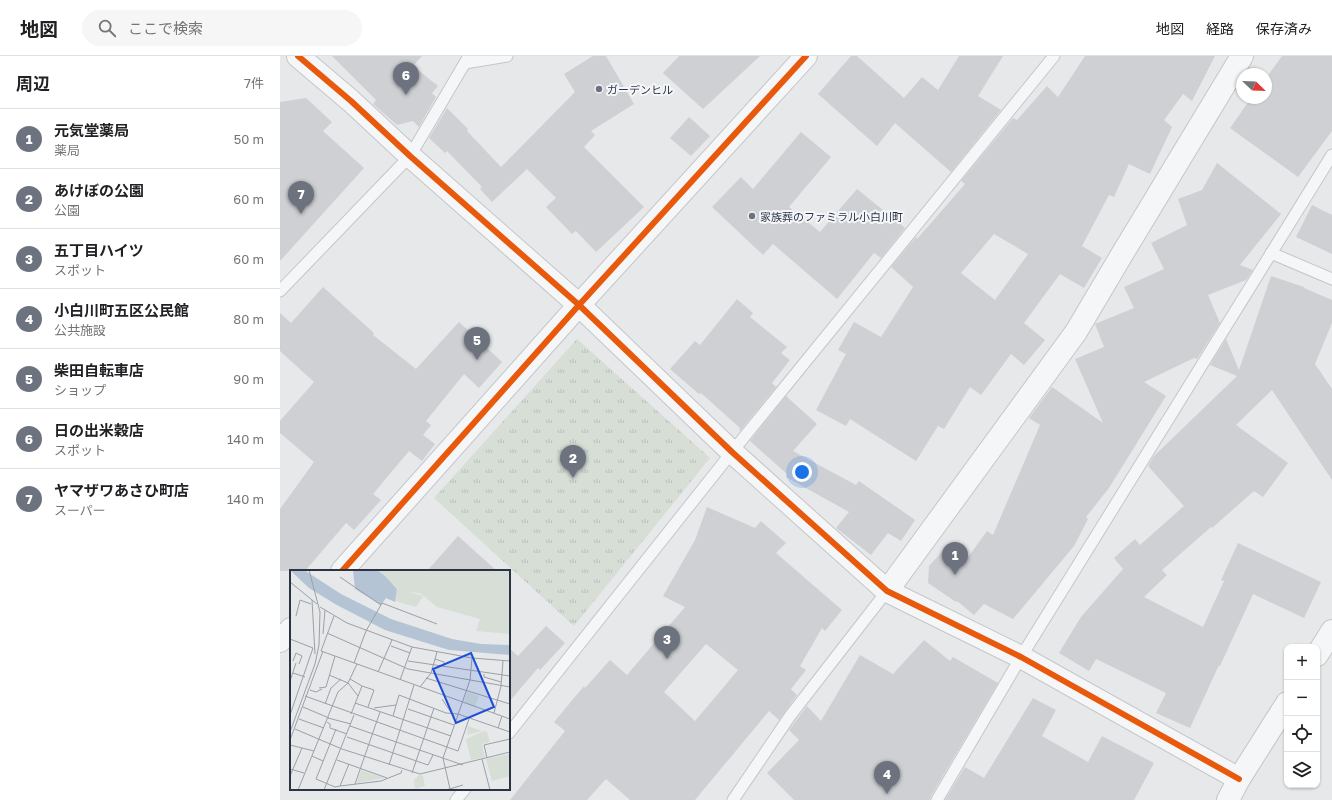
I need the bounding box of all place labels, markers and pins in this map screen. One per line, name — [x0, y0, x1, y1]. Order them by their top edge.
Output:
pin: 6 — [393, 62, 419, 95]
place label: ガーデンヒル — [607, 83, 673, 96]
marker: ガーデンヒル — [594, 84, 604, 94]
pin: 7 — [288, 181, 314, 214]
place label: 家族葬のファミラル小白川町 — [760, 210, 903, 223]
marker: 家族葬のファミラル小白川町 — [747, 211, 757, 221]
pin: 5 — [464, 327, 490, 360]
pin: 2 — [560, 445, 586, 478]
pin: 1 — [942, 542, 968, 575]
pin: 3 — [654, 626, 680, 659]
pin: 4 — [874, 761, 900, 794]

